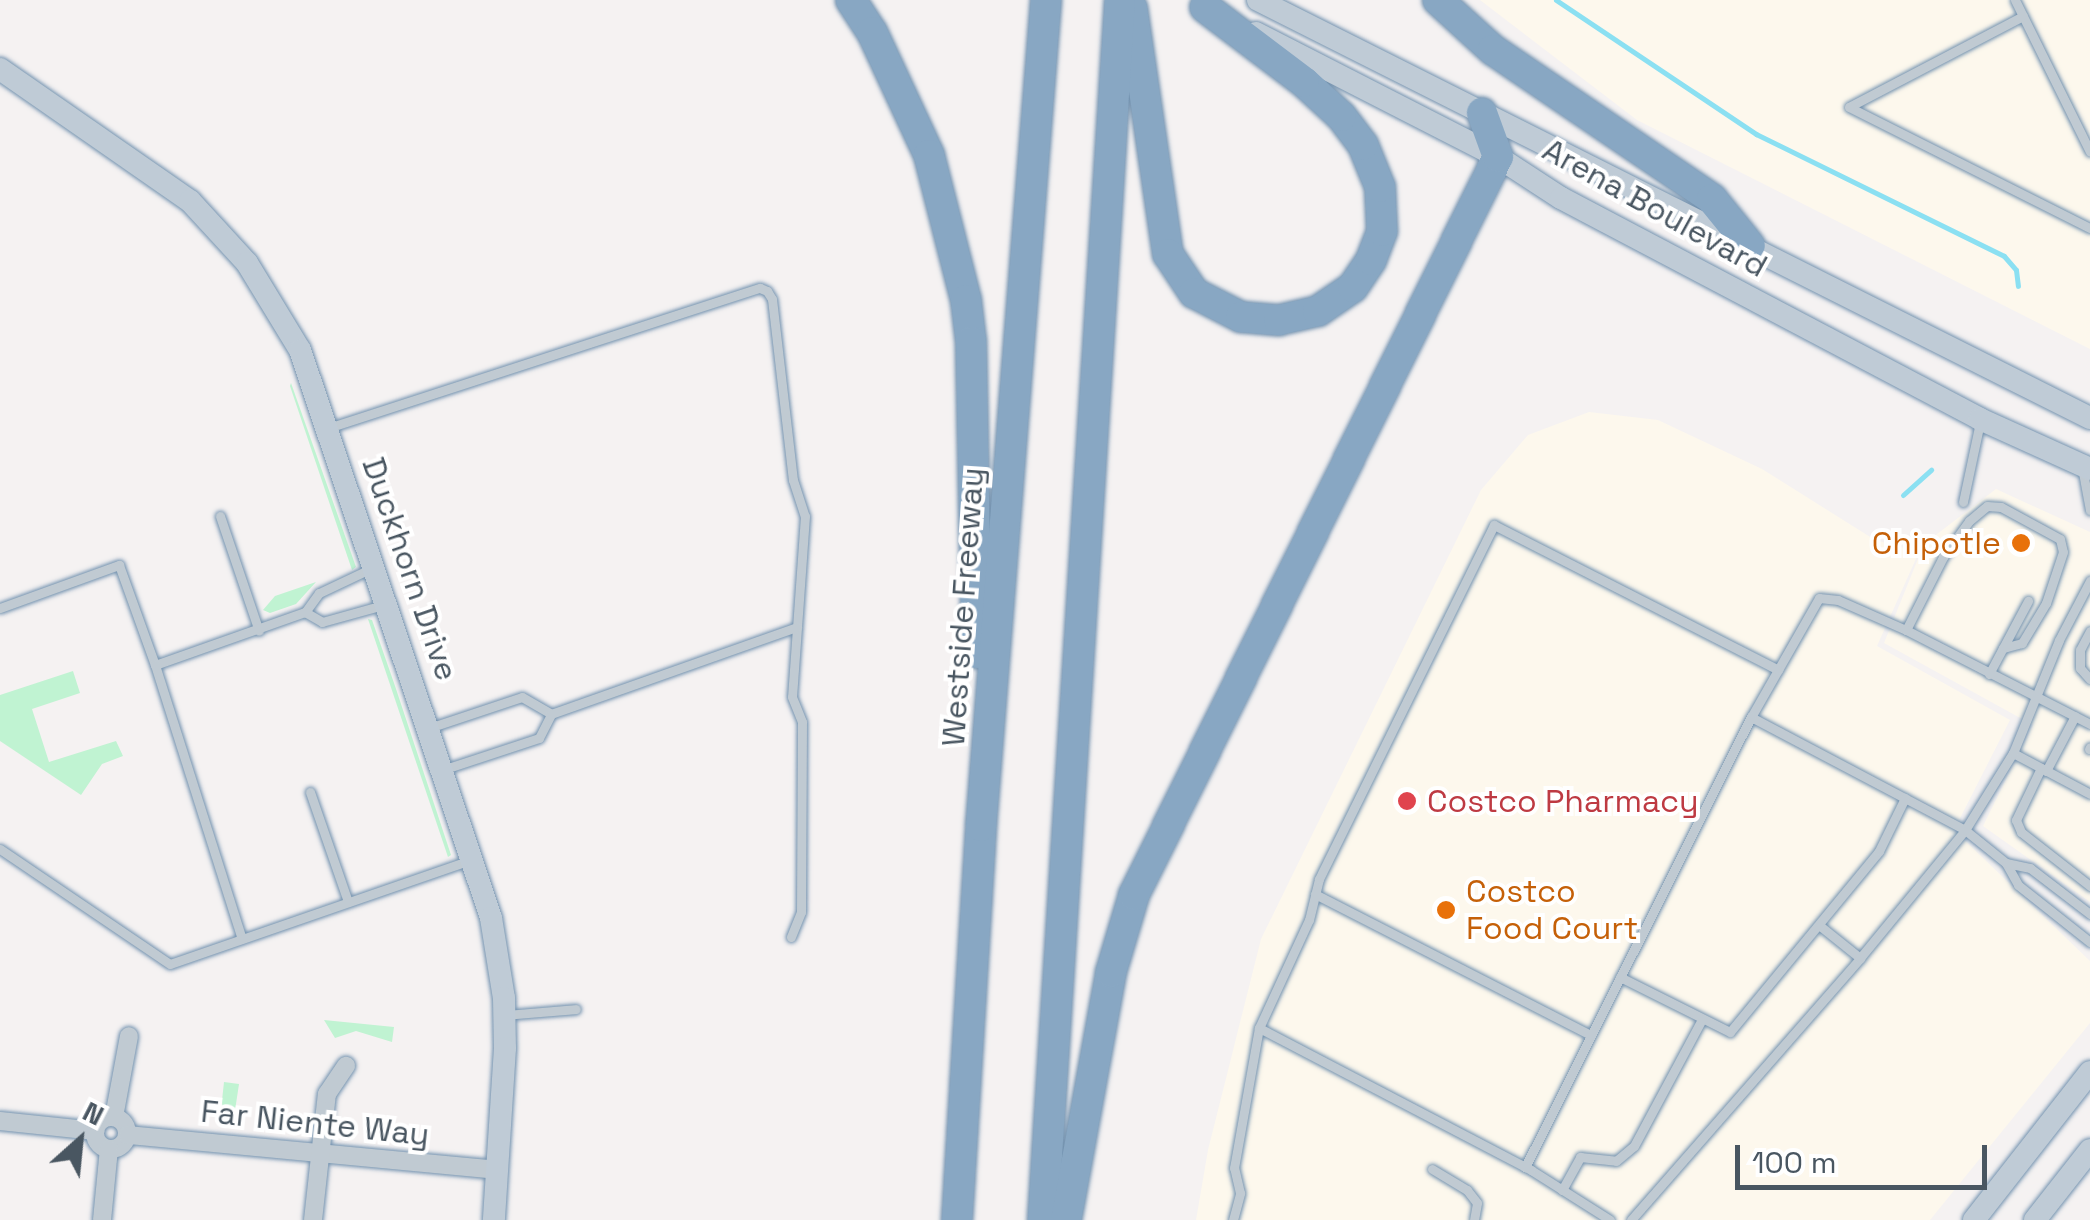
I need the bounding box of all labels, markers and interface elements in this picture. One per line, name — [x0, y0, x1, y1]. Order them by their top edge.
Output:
street label: Arena Boulevard — [1536, 130, 1774, 286]
street label: Duckhorn Drive — [354, 453, 466, 685]
street label: Westside Freeway — [934, 466, 992, 748]
place label: Chipotle — [1872, 524, 2001, 562]
marker: Chipotle — [2010, 532, 2032, 554]
place label: Costco Pharmacy — [1427, 782, 1699, 820]
marker: Costco Pharmacy — [1396, 790, 1418, 812]
place label: Costco Food Court — [1466, 873, 1638, 948]
marker: Costco Food Court — [1435, 899, 1457, 921]
north arrow — [30, 1090, 130, 1190]
street label: Far Niente Way — [199, 1092, 431, 1154]
text: N — [77, 1093, 110, 1134]
scale bar — [1740, 1125, 1992, 1187]
text: 100 m — [1752, 1143, 1837, 1182]

